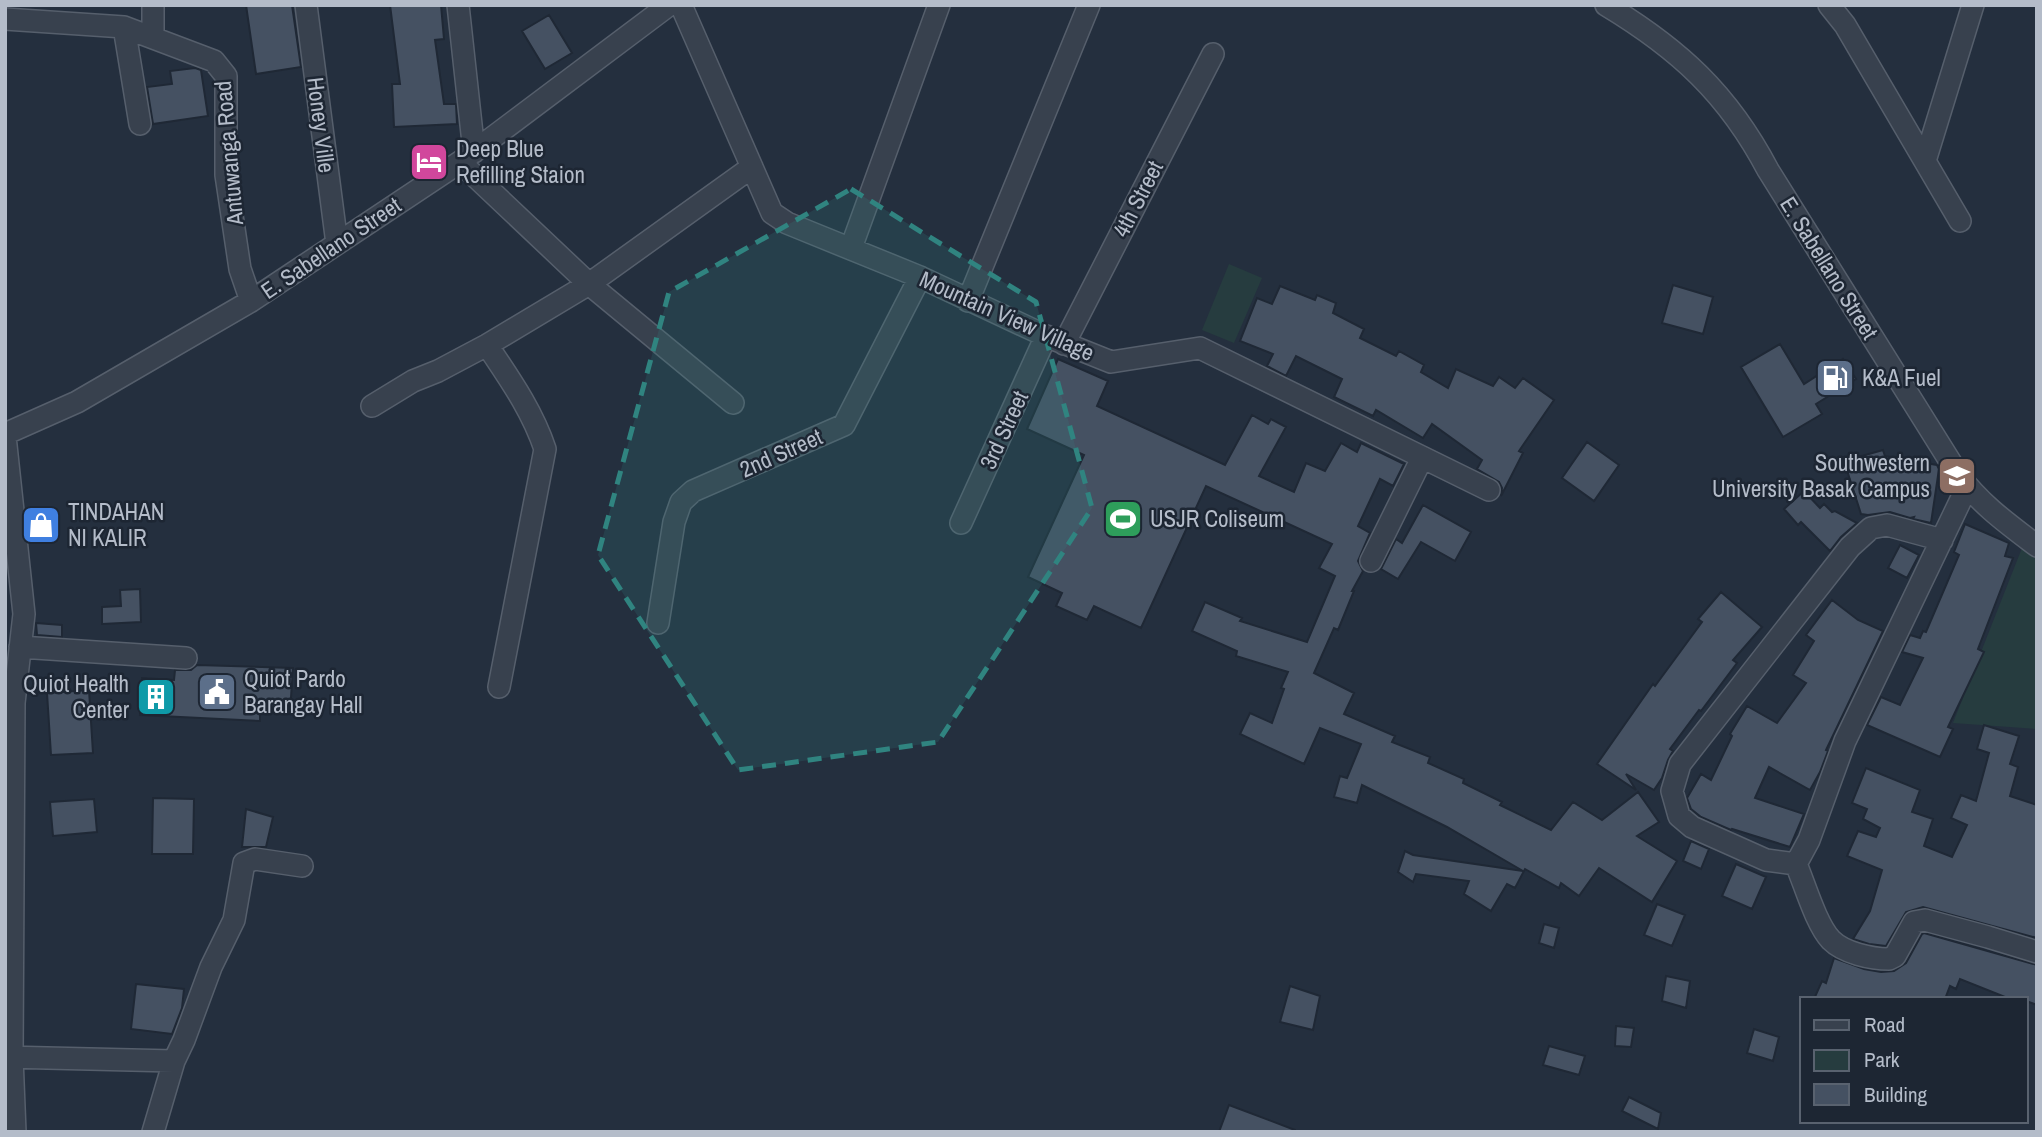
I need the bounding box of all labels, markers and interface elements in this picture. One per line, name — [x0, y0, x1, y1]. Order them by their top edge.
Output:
street label: Honey Ville — [300, 75, 343, 175]
street label: Antuwanga Road — [207, 80, 250, 227]
place label: Deep Blue Refilling Staion — [456, 133, 585, 190]
hotel icon: Deep Blue Refilling Staion — [408, 141, 450, 183]
street label: 4th Street — [1105, 155, 1170, 242]
street label: E. Sabellano Street — [255, 189, 407, 306]
street label: E. Sabellano Street — [1773, 191, 1886, 345]
street label: Mountain View Village — [915, 263, 1099, 368]
fuel station icon: K&A Fuel — [1814, 357, 1856, 399]
place label: K&A Fuel — [1862, 362, 1941, 393]
street label: 3rd Street — [972, 386, 1035, 474]
street label: 2nd Street — [735, 421, 827, 484]
place label: Southwestern University Basak Campus — [1712, 447, 1930, 504]
school or university icon: Southwestern University Basak Campus — [1936, 455, 1978, 497]
place label: TINDAHAN NI KALIR — [68, 496, 164, 553]
sports icon: USJR Coliseum — [1102, 498, 1144, 540]
place label: USJR Coliseum — [1150, 503, 1284, 534]
shop icon: TINDAHAN NI KALIR — [20, 504, 62, 546]
place label: Quiot Pardo Barangay Hall — [244, 663, 362, 720]
place label: Quiot Health Center — [23, 668, 130, 725]
public building icon: Quiot Pardo Barangay Hall — [196, 671, 238, 713]
building icon: Quiot Health Center — [135, 676, 177, 718]
legend — [1800, 997, 2028, 1123]
text: Road — [1864, 1010, 1905, 1039]
text: Park — [1864, 1045, 1900, 1074]
text: Building — [1864, 1080, 1928, 1109]

